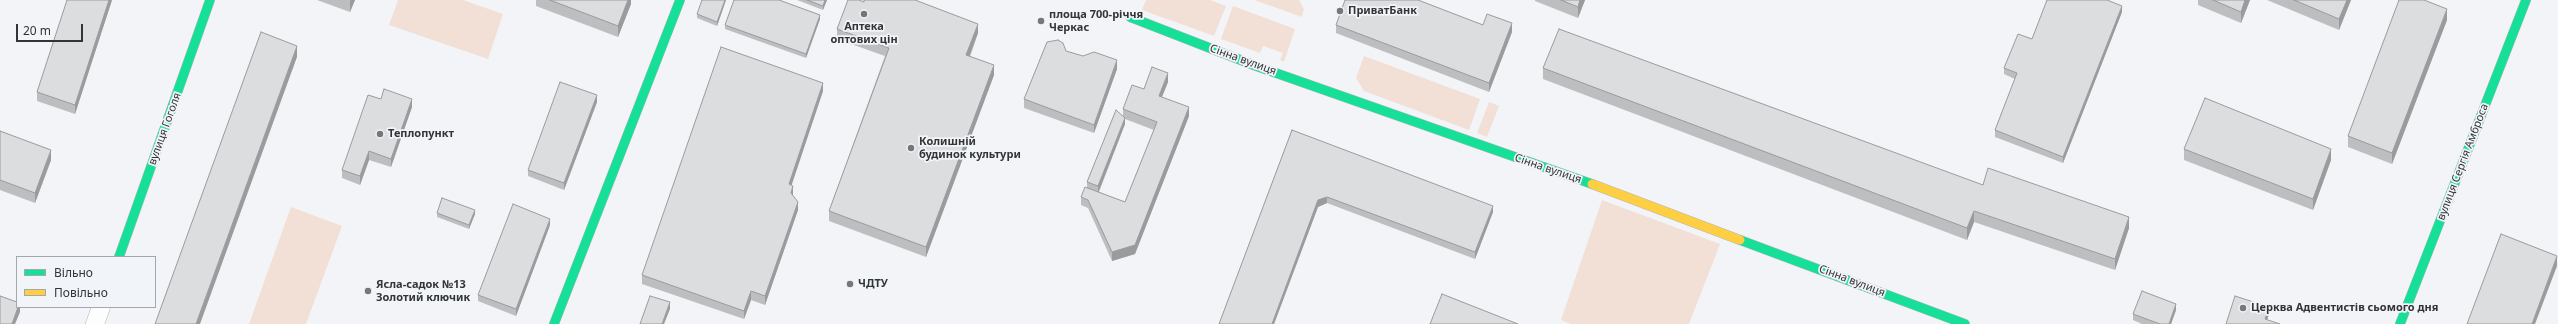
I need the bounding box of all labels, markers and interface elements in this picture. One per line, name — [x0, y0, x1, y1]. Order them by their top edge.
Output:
place label: ПриватБанк — [1348, 4, 1417, 18]
marker: ПриватБанк — [1335, 6, 1345, 16]
place label: площа 700-річчя Черкас — [1049, 8, 1143, 34]
marker: Аптека оптових цін — [859, 9, 869, 19]
scale bar — [18, 16, 85, 42]
marker: площа 700-річчя Черкас — [1036, 16, 1046, 26]
place label: Аптека оптових цін — [830, 20, 898, 46]
text: 20 m — [23, 22, 51, 39]
street label: Сінна вулиця — [1208, 42, 1278, 78]
street label: вулиця Гоголя — [146, 91, 184, 167]
street label: вулиця Сергія Амброса — [2435, 102, 2491, 222]
place label: Теплопункт — [388, 127, 454, 141]
marker: Теплопункт — [375, 129, 385, 139]
place label: Колишній будинок культури — [919, 135, 1021, 161]
marker: Колишній будинок культури — [906, 143, 916, 153]
street label: Сінна вулиця — [1513, 151, 1583, 187]
legend — [16, 256, 156, 308]
street label: Сінна вулиця — [1817, 262, 1887, 300]
text: Вільно — [54, 264, 93, 281]
place label: ЧДТУ — [858, 277, 888, 291]
place label: Ясла-садок №13 Золотий ключик — [376, 278, 470, 304]
marker: ЧДТУ — [845, 279, 855, 289]
text: Повільно — [54, 284, 108, 301]
marker: Ясла-садок №13 Золотий ключик — [363, 286, 373, 296]
place label: Церква Адвентистів сьомого дня — [2251, 301, 2438, 315]
marker: Церква Адвентистів сьомого дня — [2238, 303, 2248, 313]

